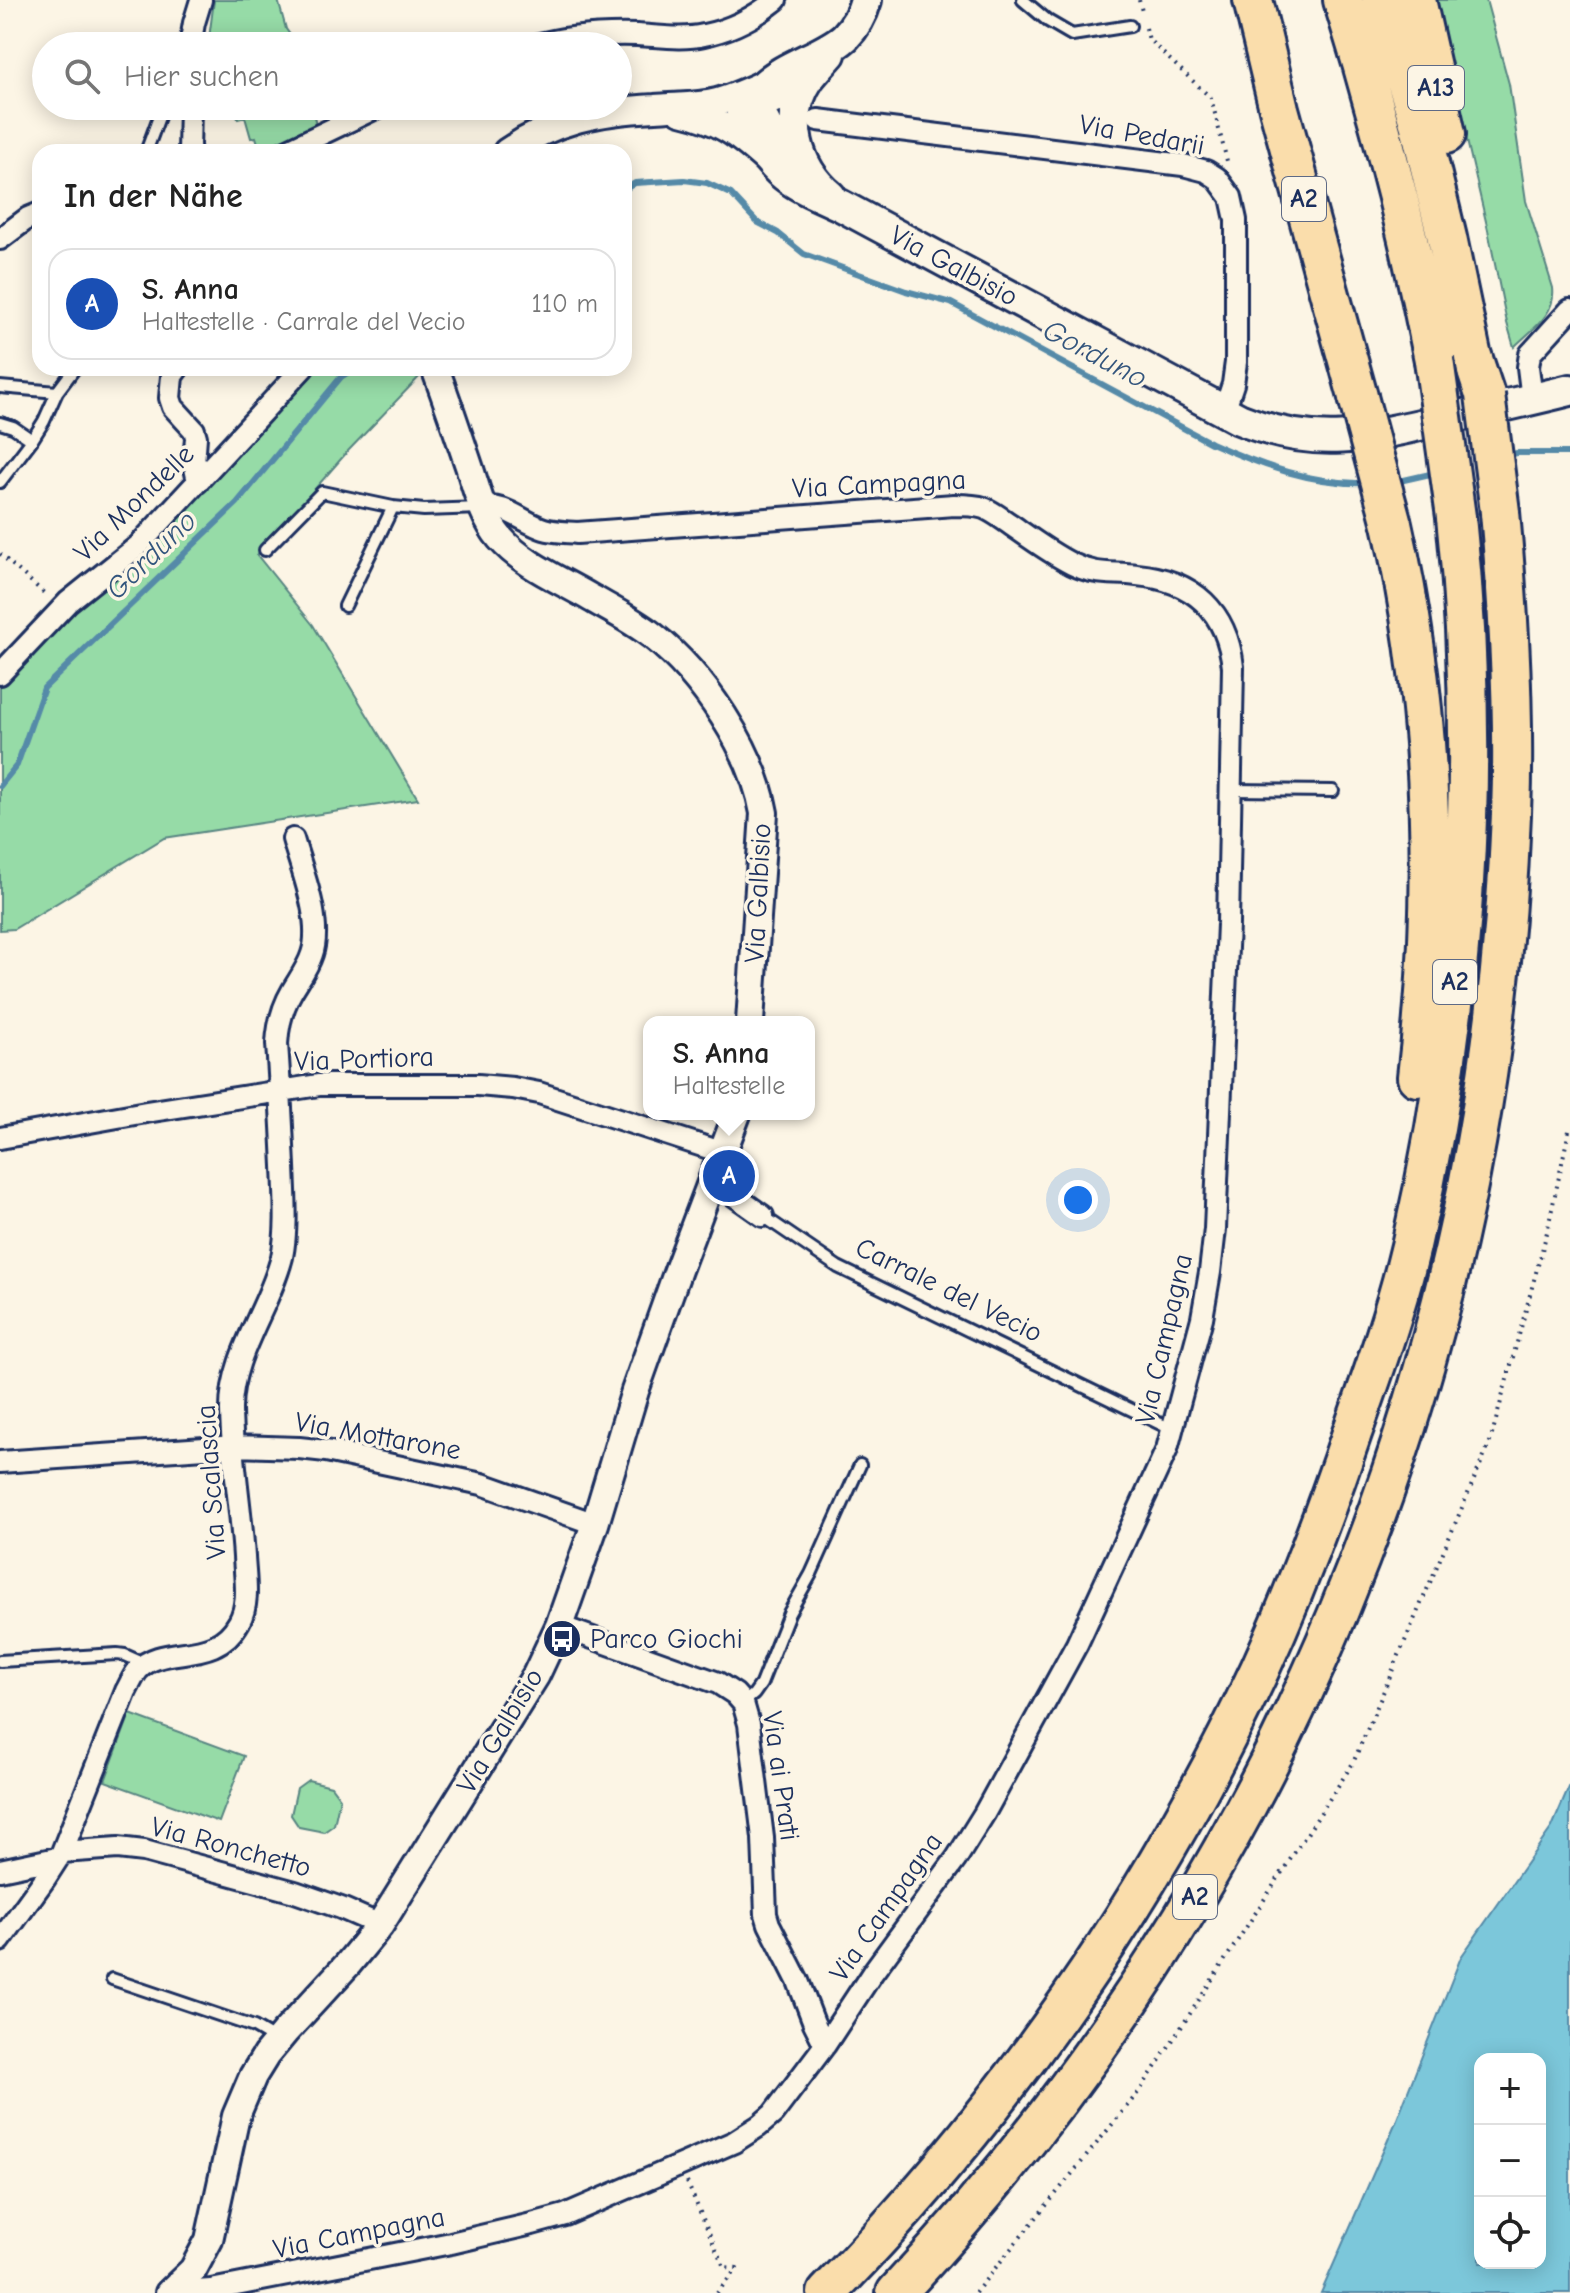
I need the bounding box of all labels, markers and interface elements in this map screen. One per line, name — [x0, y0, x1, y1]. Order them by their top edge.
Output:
search box — [32, 32, 632, 120]
icon: search — [60, 54, 104, 98]
text: Hier suchen — [124, 59, 279, 94]
road number: A13 — [1408, 66, 1464, 110]
street label: Via Pedarii — [1077, 108, 1207, 162]
text: In der Nähe — [64, 176, 243, 216]
road number: A2 — [1282, 177, 1326, 221]
street label: Via Galbisio — [885, 219, 1023, 313]
text: S. Anna — [142, 272, 239, 307]
text: A — [85, 289, 99, 319]
text: 110 m — [531, 289, 598, 319]
text: Haltestelle · Carrale del Vecio — [142, 307, 466, 337]
water label: Gorduno — [1037, 312, 1153, 396]
street label: Via Mondelle — [67, 438, 201, 568]
street label: Via Campagna — [791, 463, 967, 505]
water label: Gorduno — [98, 503, 204, 607]
street label: Via Galbisio — [738, 822, 778, 964]
road number: A2 — [1433, 960, 1477, 1004]
popup — [643, 1016, 815, 1120]
text: S. Anna — [673, 1036, 770, 1071]
street label: Via Portiora — [294, 1041, 434, 1077]
text: Haltestelle — [673, 1071, 785, 1101]
pin: A — [703, 1146, 755, 1206]
your location — [1058, 1180, 1098, 1220]
street label: Carrale del Vecio — [850, 1231, 1048, 1349]
street label: Via Campagna — [1129, 1251, 1199, 1427]
street label: Via Scalascia — [190, 1404, 232, 1560]
street label: Via Mottarone — [293, 1406, 463, 1466]
bus stop icon: Parco Giochi — [541, 1618, 583, 1660]
place label: Parco Giochi — [590, 1623, 743, 1655]
street label: Via Galbisio — [450, 1663, 550, 1799]
street label: Via ai Prati — [756, 1709, 806, 1843]
street label: Via Ronchetto — [147, 1810, 315, 1884]
street label: Via Campagna — [823, 1827, 949, 1987]
road number: A2 — [1173, 1875, 1217, 1919]
map controls — [1474, 2053, 1546, 2269]
button: + — [1474, 2053, 1546, 2125]
button: − — [1474, 2125, 1546, 2197]
button: locate — [1474, 2197, 1546, 2269]
street label: Via Campagna — [271, 2201, 447, 2265]

